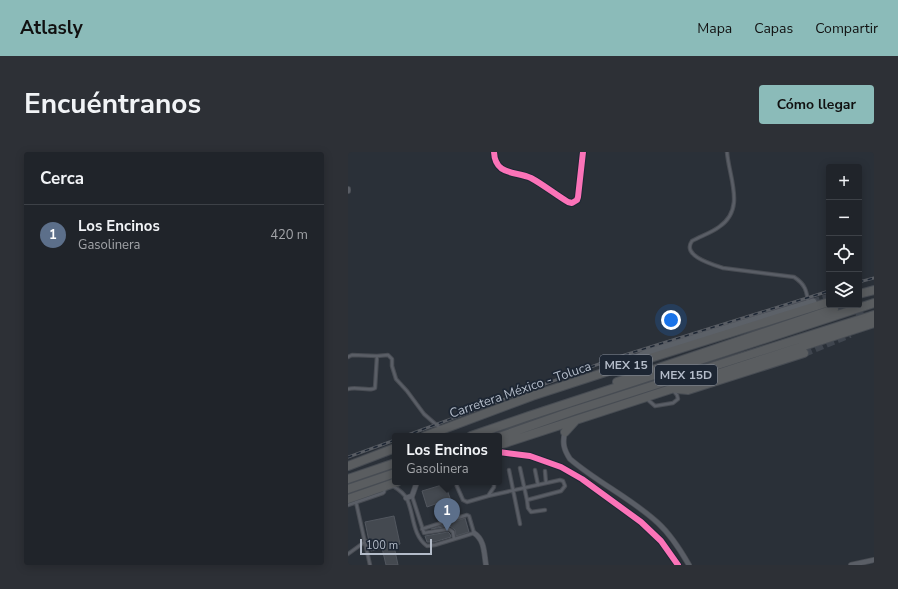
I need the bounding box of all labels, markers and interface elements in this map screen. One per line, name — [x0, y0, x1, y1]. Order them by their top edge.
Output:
text: Atlasly — [20, 15, 83, 41]
text: Mapa — [697, 19, 732, 38]
text: Capas — [754, 19, 793, 38]
text: Compartir — [815, 19, 878, 38]
text: Encuéntranos — [24, 85, 201, 123]
button: Cómo llegar — [759, 85, 874, 124]
map controls — [826, 164, 862, 308]
button: + — [826, 164, 862, 200]
text: Cerca — [40, 167, 84, 190]
button: − — [826, 200, 862, 236]
text: Los Encinos — [78, 216, 160, 236]
text: 1 — [49, 226, 57, 244]
text: 420 m — [270, 226, 308, 244]
text: Gasolinera — [78, 236, 140, 254]
button: locate — [826, 236, 862, 272]
button: layers — [826, 272, 862, 308]
your location — [661, 310, 681, 330]
road number: MEX 15 — [600, 355, 652, 375]
street label: Carretera México - Toluca — [447, 357, 594, 423]
road number: MEX 15D — [655, 365, 717, 385]
popup — [392, 433, 502, 485]
text: Los Encinos — [406, 440, 488, 460]
text: Gasolinera — [406, 460, 469, 478]
pin: 1 — [434, 498, 460, 531]
scale bar — [360, 537, 432, 556]
text: 100 m — [366, 538, 398, 553]

